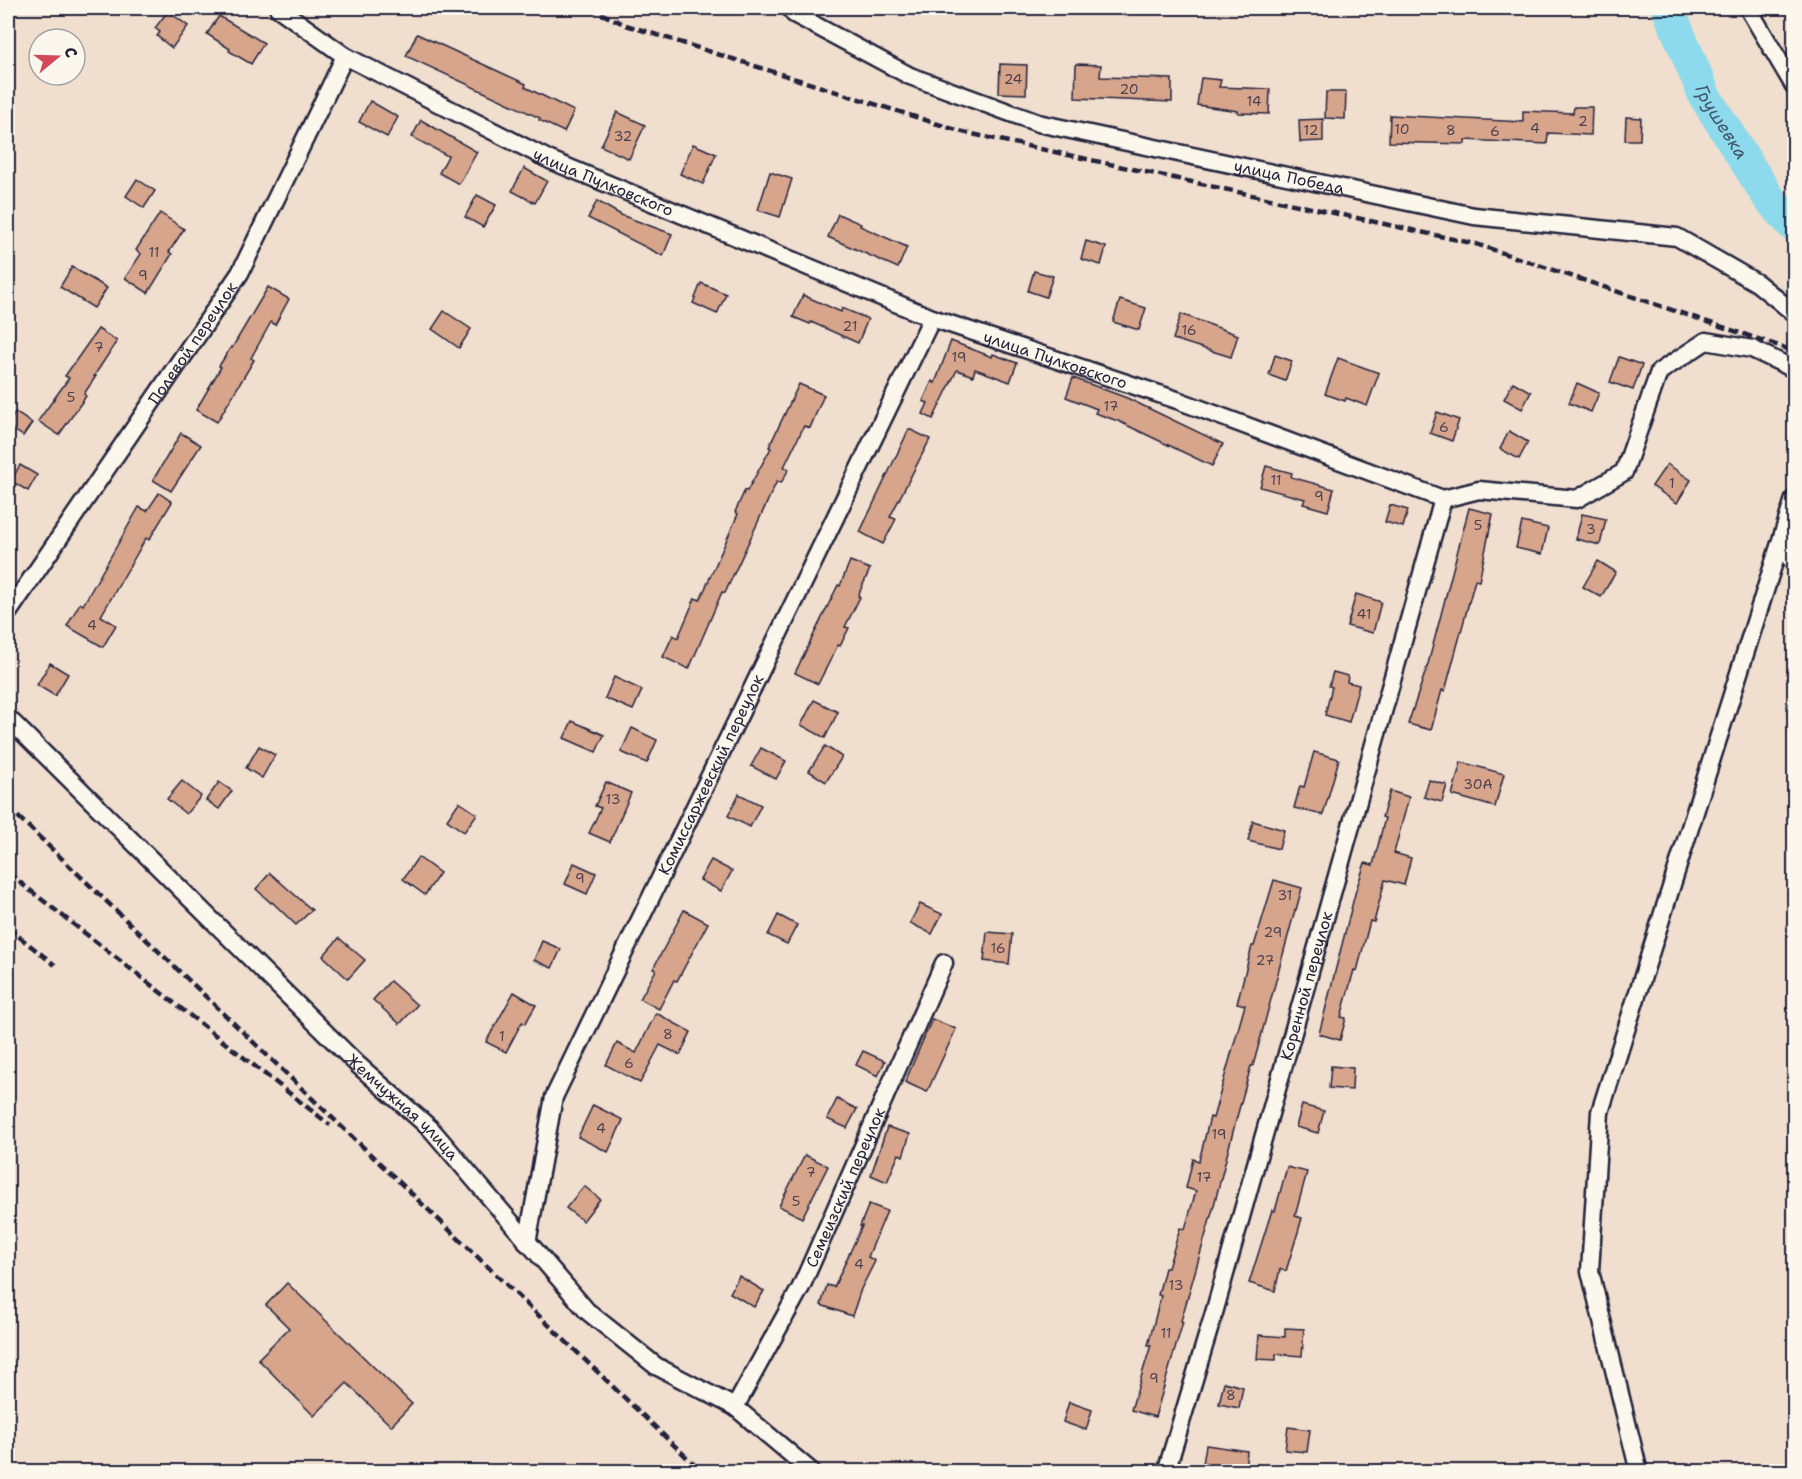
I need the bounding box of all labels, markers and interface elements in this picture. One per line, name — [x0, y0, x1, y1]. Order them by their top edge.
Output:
north arrow — [27, 27, 87, 87]
text: С — [59, 44, 82, 61]
house number: 24 — [1004, 70, 1023, 88]
house number: 20 — [1119, 80, 1139, 98]
water label: Грушевка — [1689, 81, 1753, 164]
house number: 14 — [1246, 92, 1262, 110]
house number: 2 — [1578, 112, 1588, 130]
house number: 4 — [1530, 119, 1540, 137]
house number: 10 — [1394, 120, 1410, 138]
house number: 12 — [1304, 121, 1318, 139]
house number: 8 — [1446, 121, 1456, 139]
house number: 6 — [1490, 122, 1500, 140]
house number: 32 — [614, 127, 632, 145]
street label: улица Пулковского — [530, 143, 677, 221]
street label: улица Победа — [1232, 155, 1346, 199]
house number: 11 — [148, 243, 160, 261]
house number: 9 — [138, 266, 148, 284]
street label: Полевой переулок — [143, 277, 242, 408]
house number: 21 — [843, 317, 857, 335]
house number: 16 — [1181, 321, 1197, 339]
street label: улица Пулковского — [981, 326, 1130, 393]
house number: 7 — [94, 338, 104, 356]
house number: 19 — [951, 348, 967, 366]
house number: 5 — [67, 388, 75, 406]
house number: 17 — [1104, 397, 1118, 415]
house number: 6 — [1439, 418, 1449, 436]
house number: 11 — [1270, 471, 1282, 489]
house number: 1 — [1669, 474, 1675, 492]
house number: 9 — [1314, 487, 1324, 505]
house number: 5 — [1474, 516, 1482, 534]
house number: 3 — [1586, 520, 1596, 538]
house number: 41 — [1357, 605, 1371, 623]
house number: 4 — [87, 616, 97, 634]
street label: Комиссаржевский переулок — [653, 670, 768, 878]
house number: 30А — [1463, 775, 1493, 793]
house number: 13 — [606, 790, 620, 808]
house number: 9 — [575, 869, 585, 887]
house number: 31 — [1278, 886, 1292, 904]
street label: Коренной переулок — [1275, 908, 1337, 1063]
house number: 29 — [1264, 923, 1282, 941]
house number: 16 — [990, 939, 1006, 957]
house number: 27 — [1256, 951, 1274, 969]
house number: 8 — [663, 1025, 673, 1043]
house number: 1 — [499, 1027, 505, 1045]
street label: Жемчужная улица — [342, 1049, 463, 1164]
house number: 6 — [624, 1054, 634, 1072]
street label: Семеизский переулок — [801, 1103, 890, 1271]
house number: 4 — [596, 1119, 606, 1137]
house number: 19 — [1211, 1125, 1227, 1143]
house number: 7 — [806, 1163, 816, 1181]
house number: 17 — [1197, 1168, 1211, 1186]
house number: 5 — [792, 1192, 800, 1210]
house number: 4 — [854, 1255, 864, 1273]
house number: 13 — [1169, 1276, 1183, 1294]
house number: 11 — [1160, 1324, 1172, 1342]
house number: 9 — [1149, 1369, 1159, 1387]
house number: 8 — [1226, 1386, 1236, 1404]

